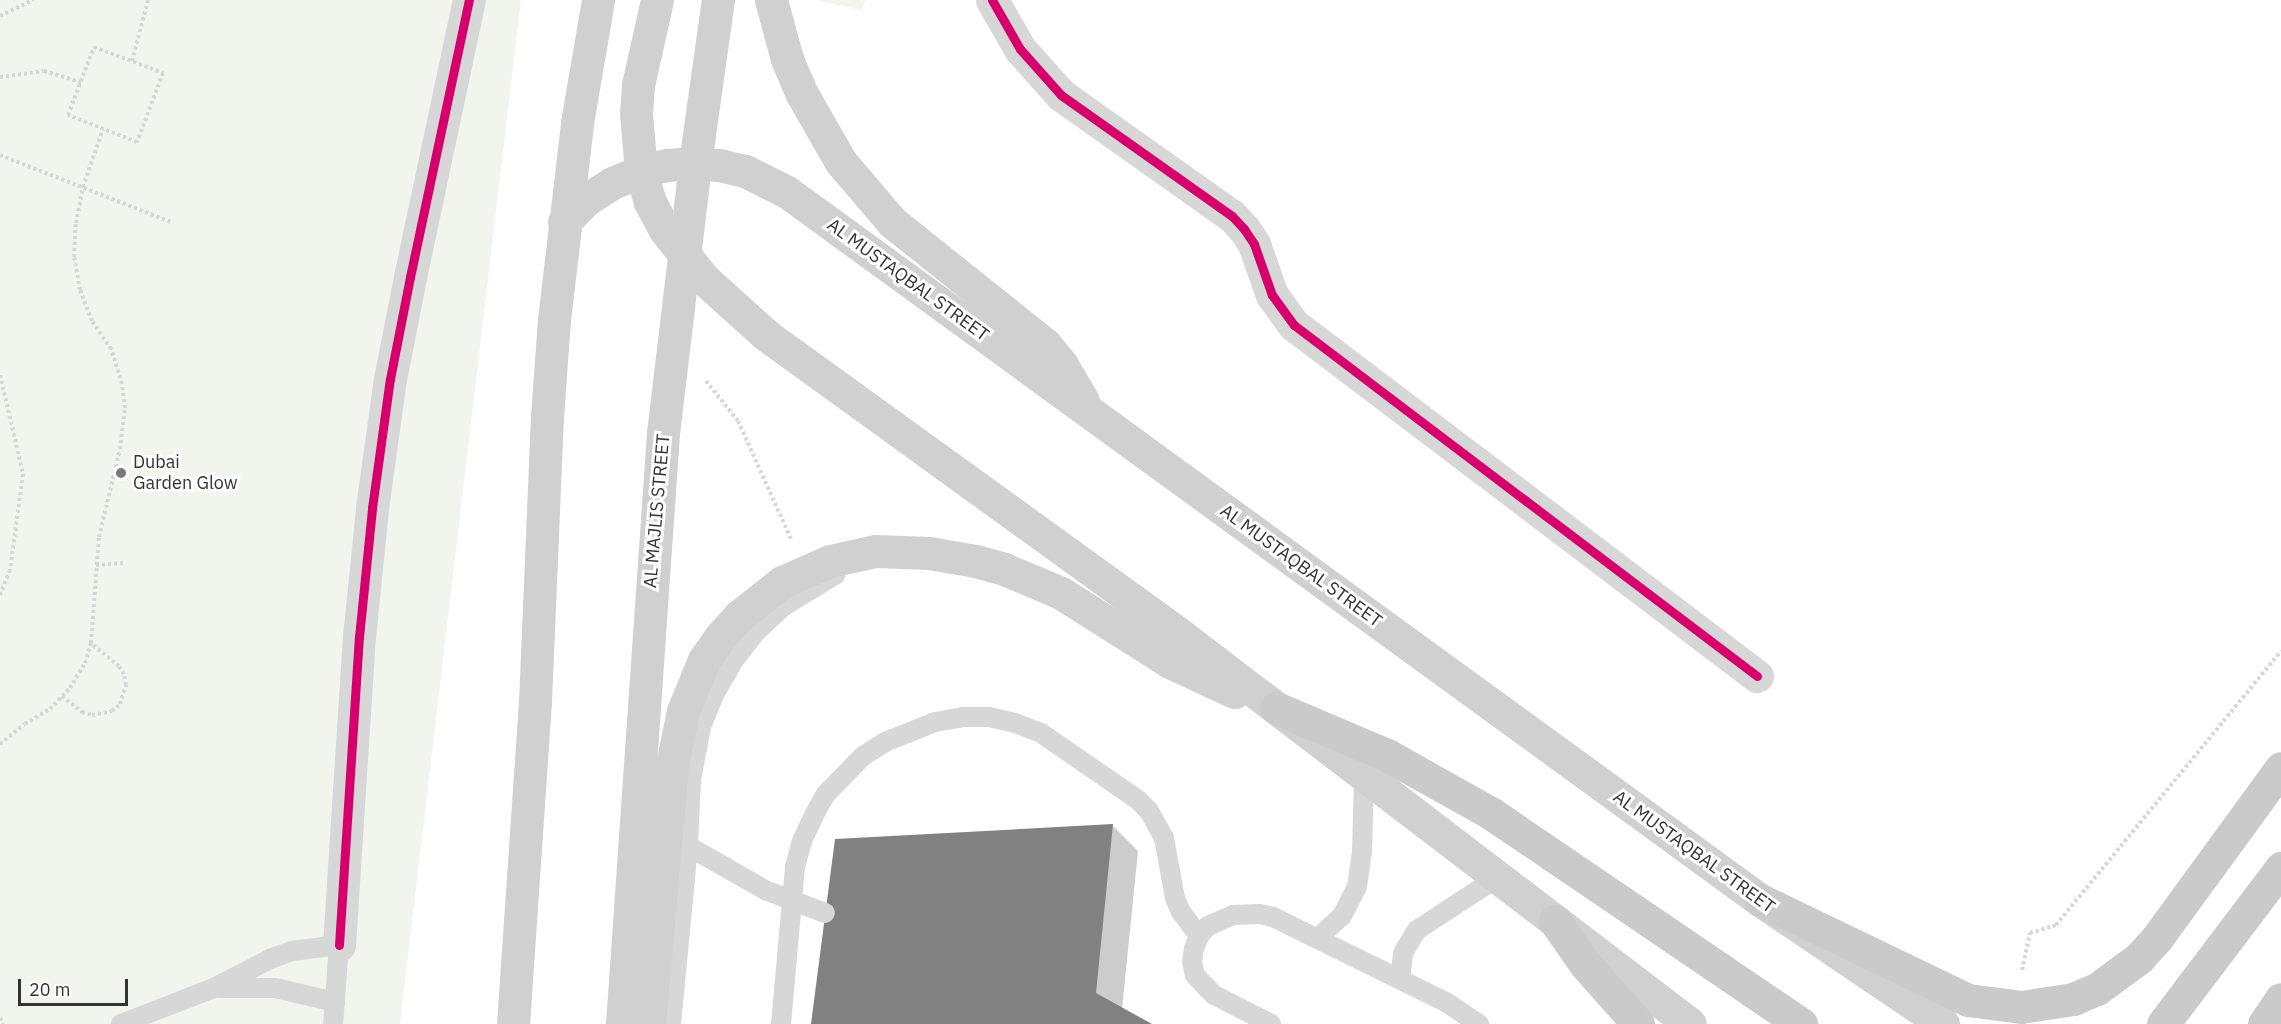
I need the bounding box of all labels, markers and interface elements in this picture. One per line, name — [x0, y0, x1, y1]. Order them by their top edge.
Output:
street label: AL MUSTAQBAL STREET — [823, 214, 993, 346]
street label: AL MAJLIS STREET — [640, 433, 674, 589]
place label: Dubai Garden Glow — [133, 452, 238, 494]
marker: Dubai Garden Glow — [114, 466, 128, 480]
street label: AL MUSTAQBAL STREET — [1216, 500, 1386, 632]
street label: AL MUSTAQBAL STREET — [1609, 786, 1779, 918]
scale bar — [21, 967, 130, 1005]
text: 20 m — [29, 978, 71, 1001]

